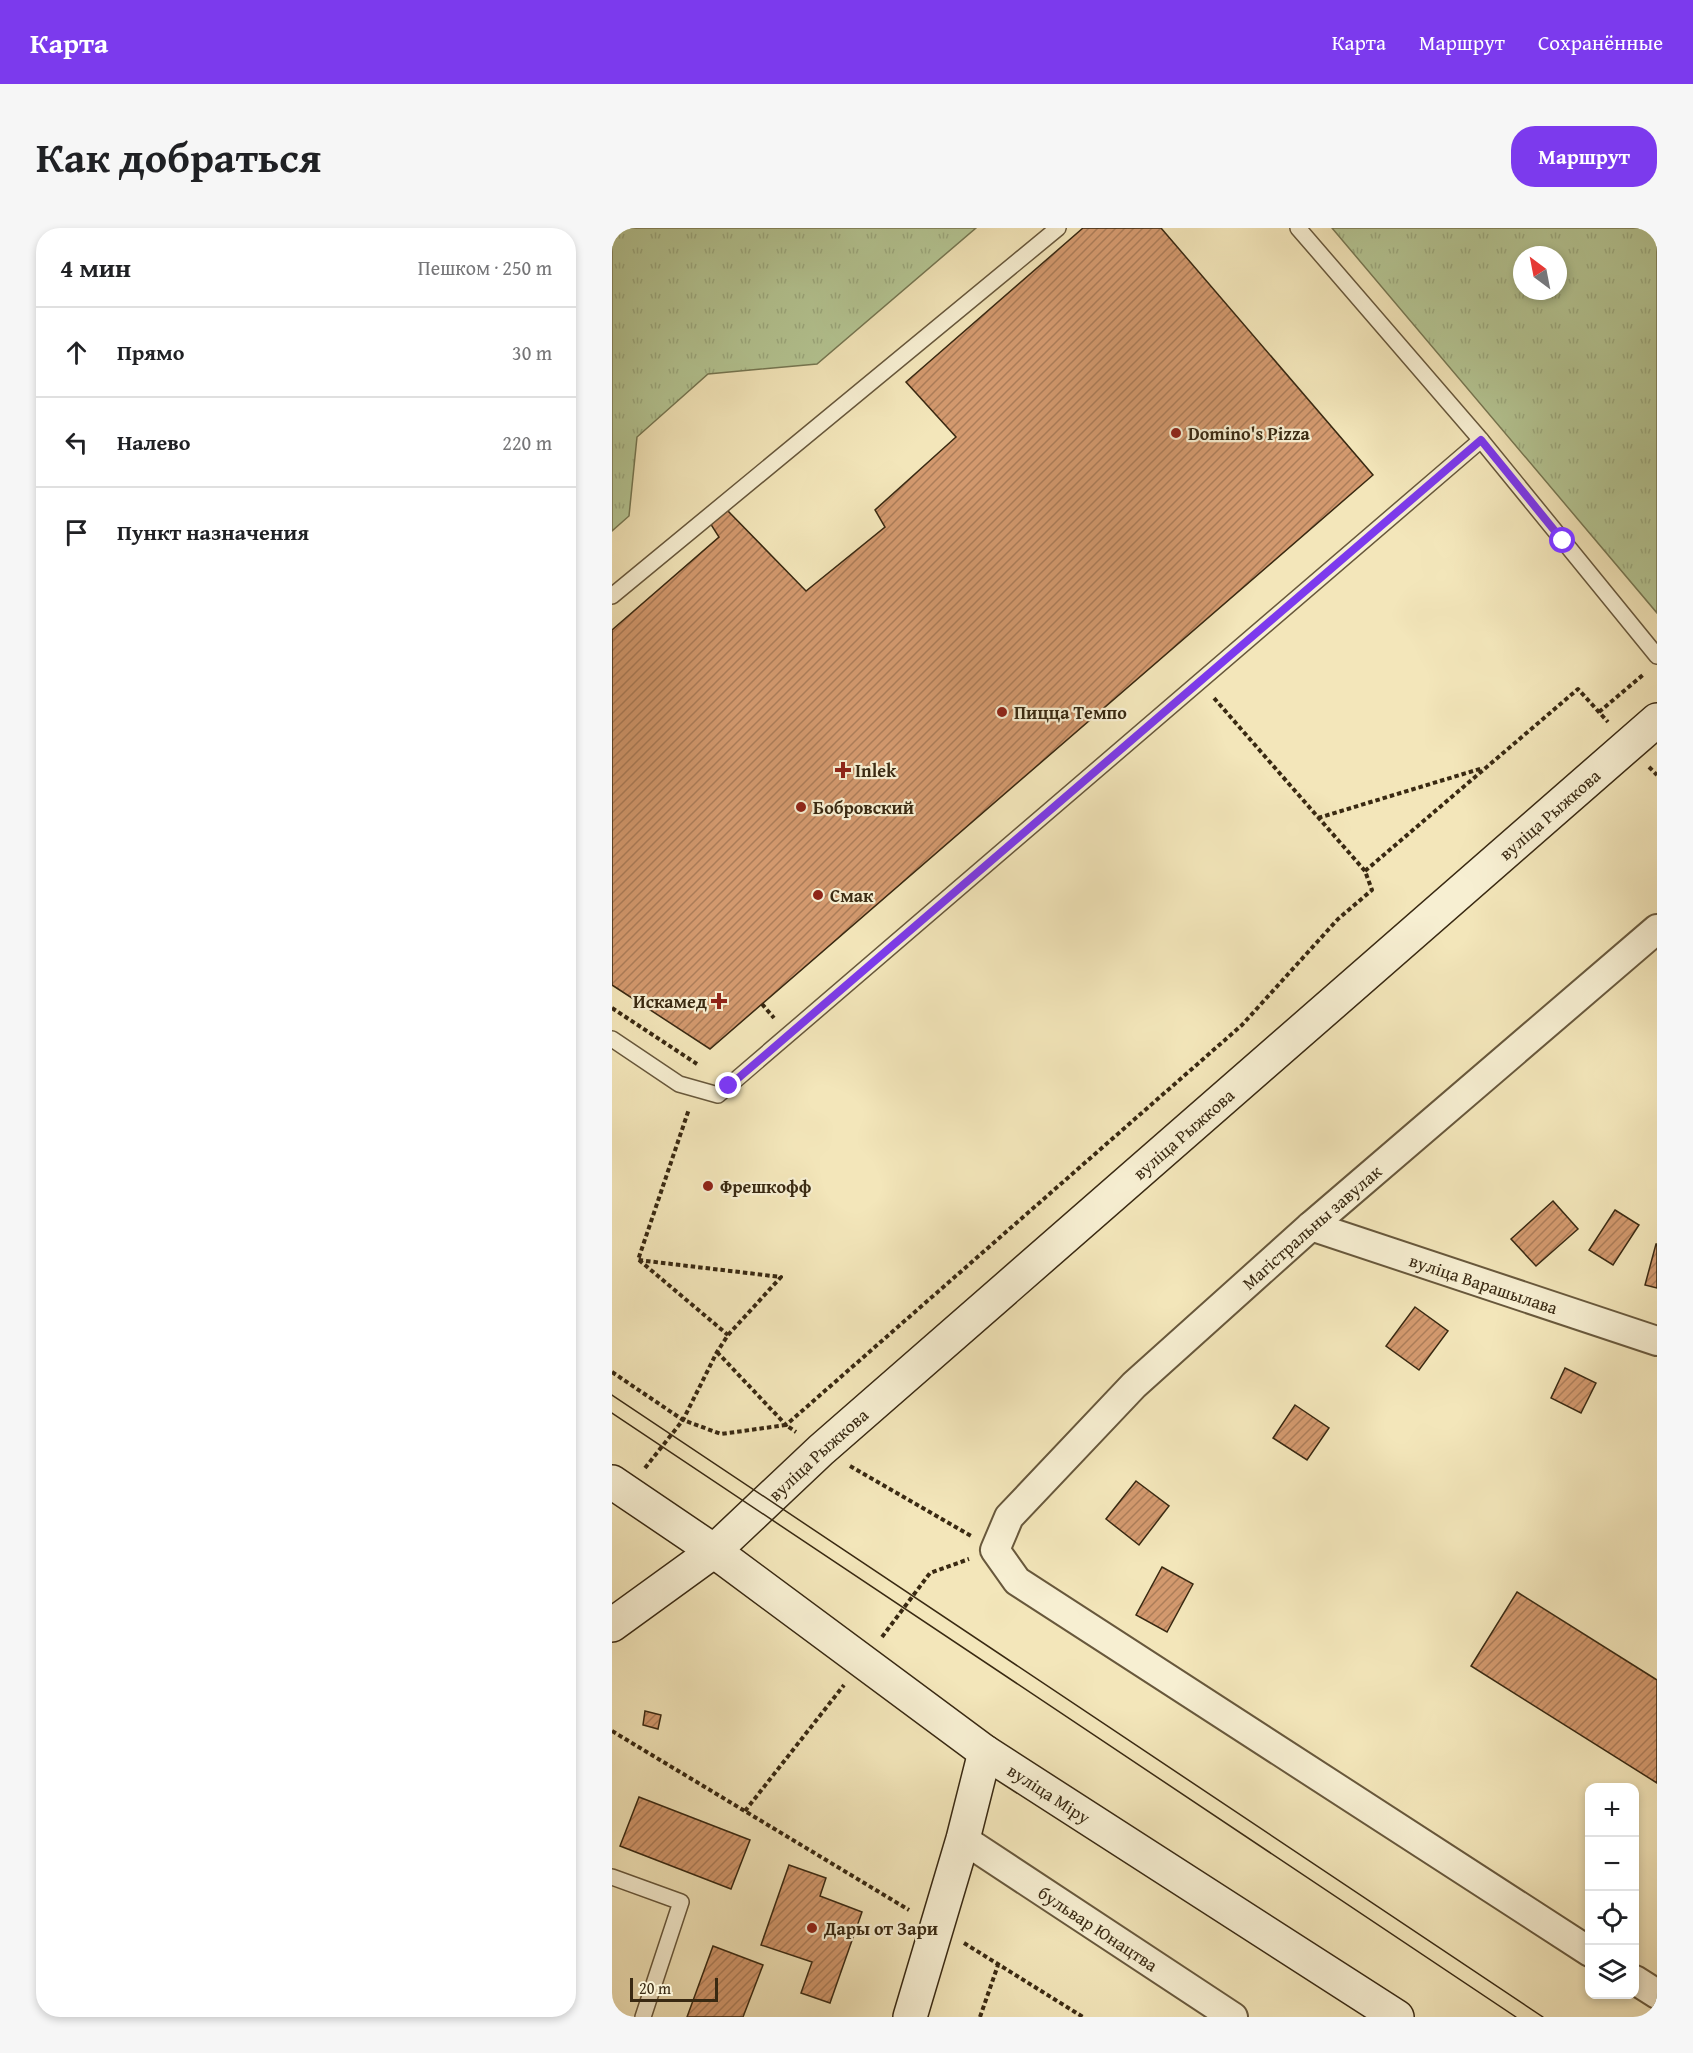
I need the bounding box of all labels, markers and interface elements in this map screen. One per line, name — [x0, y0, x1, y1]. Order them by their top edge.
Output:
text: Карта — [30, 22, 108, 63]
text: Карта — [1332, 27, 1386, 58]
text: Маршрут — [1419, 27, 1505, 58]
text: Сохранённые — [1538, 27, 1663, 58]
text: Как добраться — [36, 126, 321, 187]
button: Маршрут — [1511, 126, 1657, 187]
north arrow — [1513, 246, 1567, 300]
text: 4 мин — [60, 248, 131, 287]
text: Пешком · 250 m — [418, 253, 552, 282]
icon: ahead — [60, 336, 93, 369]
text: Прямо — [117, 336, 184, 368]
text: 30 m — [512, 338, 552, 367]
place label: Domino's Pizza — [1188, 420, 1310, 447]
icon: left — [60, 426, 93, 459]
text: Налево — [117, 426, 190, 458]
marker: Domino's Pizza — [1169, 426, 1183, 440]
text: 220 m — [502, 428, 552, 457]
icon: arrive — [60, 516, 93, 549]
text: Пункт назначения — [117, 516, 309, 548]
route start — [1549, 527, 1575, 553]
place label: Пицца Темпо — [1014, 699, 1127, 726]
marker: Пицца Темпо — [995, 705, 1009, 719]
place label: Inlek — [855, 757, 897, 784]
street label: вуліца Рыжкова — [1492, 762, 1606, 866]
marker: Inlek — [836, 763, 850, 777]
place label: Бобровский — [813, 794, 914, 821]
marker: Бобровский — [794, 800, 808, 814]
place label: Смак — [830, 882, 874, 909]
marker: Смак — [811, 888, 825, 902]
place label: Искамед — [633, 988, 707, 1015]
marker: Искамед — [712, 994, 726, 1008]
route end — [715, 1072, 741, 1098]
street label: вуліца Рыжкова — [1126, 1081, 1240, 1186]
street label: Магістральны завулак — [1236, 1158, 1388, 1296]
place label: Фрешкофф — [720, 1173, 812, 1200]
marker: Фрешкофф — [701, 1179, 715, 1193]
street label: вуліца Варашылава — [1406, 1246, 1562, 1321]
street label: вуліца Рыжкова — [762, 1401, 874, 1507]
street label: вуліца Міру — [1003, 1757, 1096, 1830]
map controls — [1585, 1783, 1639, 1999]
button: + — [1585, 1783, 1639, 1837]
button: − — [1585, 1837, 1639, 1891]
street label: бульвар Юнацтва — [1033, 1879, 1164, 1978]
button: locate — [1585, 1891, 1639, 1945]
place label: Дары от Зари — [823, 1915, 938, 1942]
marker: Дары от Зари — [805, 1921, 819, 1935]
button: layers — [1585, 1945, 1639, 1999]
scale bar — [630, 1975, 718, 2002]
text: 20 m — [639, 1976, 671, 2000]

